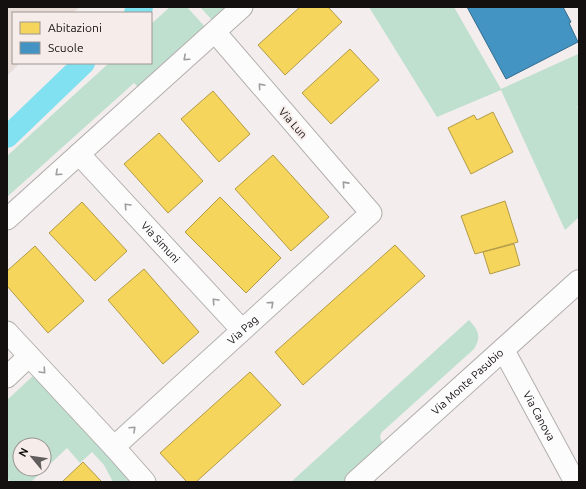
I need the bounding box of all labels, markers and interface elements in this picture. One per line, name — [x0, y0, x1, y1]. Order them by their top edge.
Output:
legend — [12, 12, 152, 64]
text: Abitazioni — [48, 21, 102, 34]
text: Scuole — [48, 41, 84, 54]
one-way arrow — [183, 54, 190, 61]
one-way arrow — [258, 83, 265, 90]
street label: Via Lun — [277, 105, 309, 141]
one-way arrow — [55, 168, 62, 175]
one-way arrow — [343, 182, 350, 189]
one-way arrow — [124, 203, 132, 211]
street label: Via Simuni — [139, 219, 182, 265]
one-way arrow — [213, 299, 220, 306]
one-way arrow — [266, 302, 273, 309]
street label: Via Pag — [225, 313, 260, 347]
street label: Via Monte Pasubio — [429, 346, 506, 417]
one-way arrow — [39, 366, 46, 374]
street label: Via Canova — [521, 389, 557, 443]
one-way arrow — [128, 427, 136, 434]
north arrow — [12, 437, 52, 477]
text: N — [16, 446, 30, 459]

